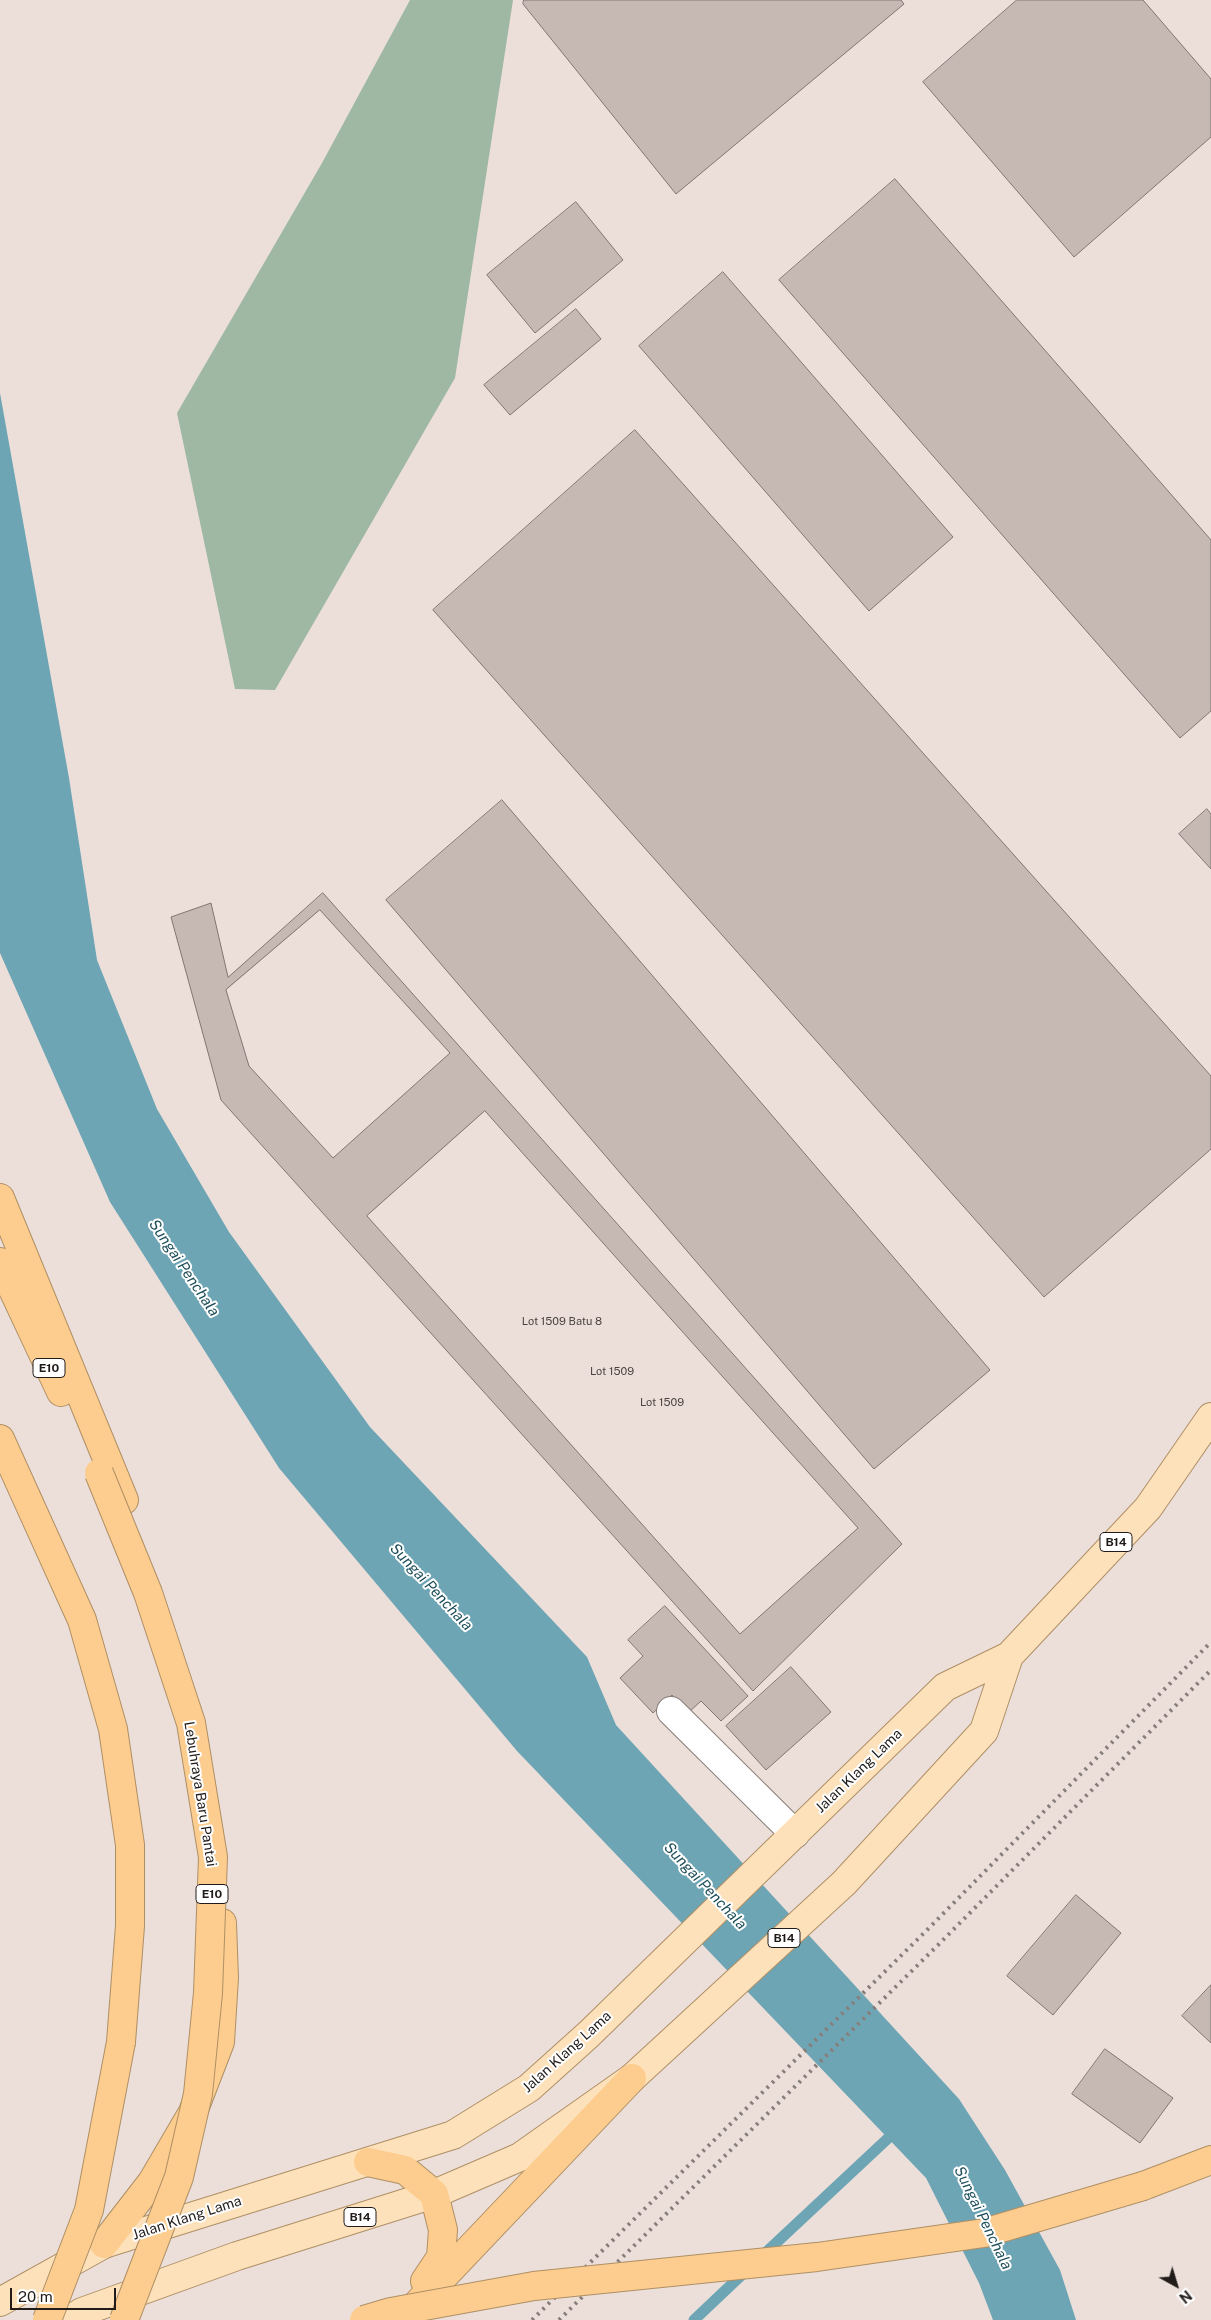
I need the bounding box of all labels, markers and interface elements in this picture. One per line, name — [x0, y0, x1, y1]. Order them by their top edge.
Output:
water label: Sungai Penchala — [145, 1216, 223, 1320]
house number: Lot 1509 Batu 8 — [522, 1315, 602, 1329]
road number: E10 — [33, 1359, 65, 1378]
house number: Lot 1509 — [590, 1365, 634, 1379]
house number: Lot 1509 — [640, 1396, 684, 1410]
road number: B14 — [1100, 1532, 1132, 1551]
water label: Sungai Penchala — [386, 1540, 476, 1634]
street label: Lebuhraya Baru Pantai — [180, 1720, 220, 1868]
street label: Jalan Klang Lama — [812, 1725, 906, 1817]
water label: Sungai Penchala — [660, 1839, 750, 1933]
road number: E10 — [196, 1885, 228, 1904]
road number: B14 — [768, 1929, 800, 1948]
street label: Jalan Klang Lama — [519, 2008, 615, 2096]
water label: Sungai Penchala — [950, 2163, 1016, 2273]
street label: Jalan Klang Lama — [130, 2192, 244, 2244]
road number: B14 — [344, 2208, 376, 2226]
north arrow — [1151, 2260, 1201, 2310]
scale bar — [12, 2278, 119, 2310]
text: N — [1176, 2287, 1195, 2306]
text: 20 m — [18, 2288, 53, 2305]

